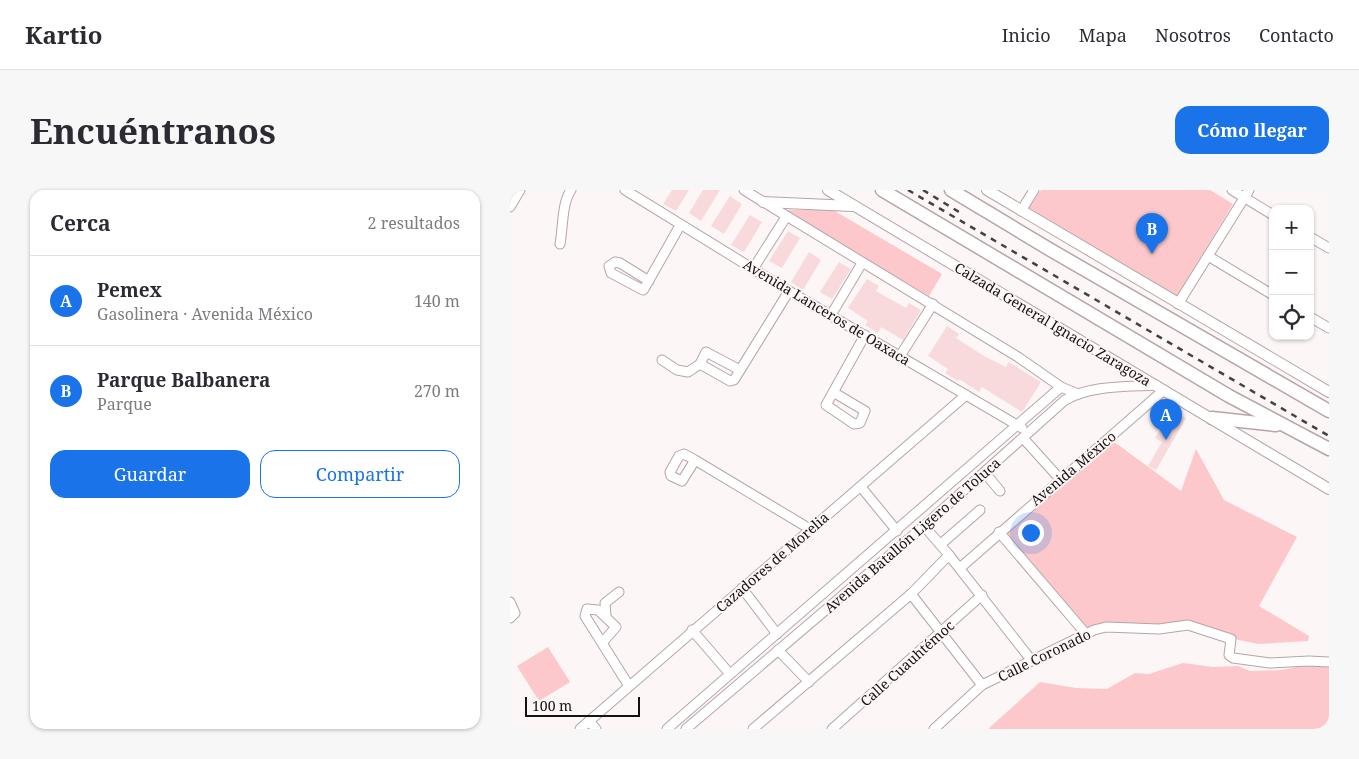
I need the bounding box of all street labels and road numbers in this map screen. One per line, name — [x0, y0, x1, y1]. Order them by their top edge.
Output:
street label: Avenida Lanceros de Oaxaca — [740, 255, 914, 370]
street label: Calzada General Ignacio Zaragoza — [951, 258, 1155, 390]
street label: Avenida México — [1026, 427, 1120, 509]
street label: Avenida Batallón Ligero de Toluca — [820, 453, 1004, 617]
street label: Cazadores de Morelia — [711, 508, 833, 616]
street label: Calle Cuauhtémoc — [856, 616, 958, 710]
street label: Calle Coronado — [994, 624, 1094, 686]

